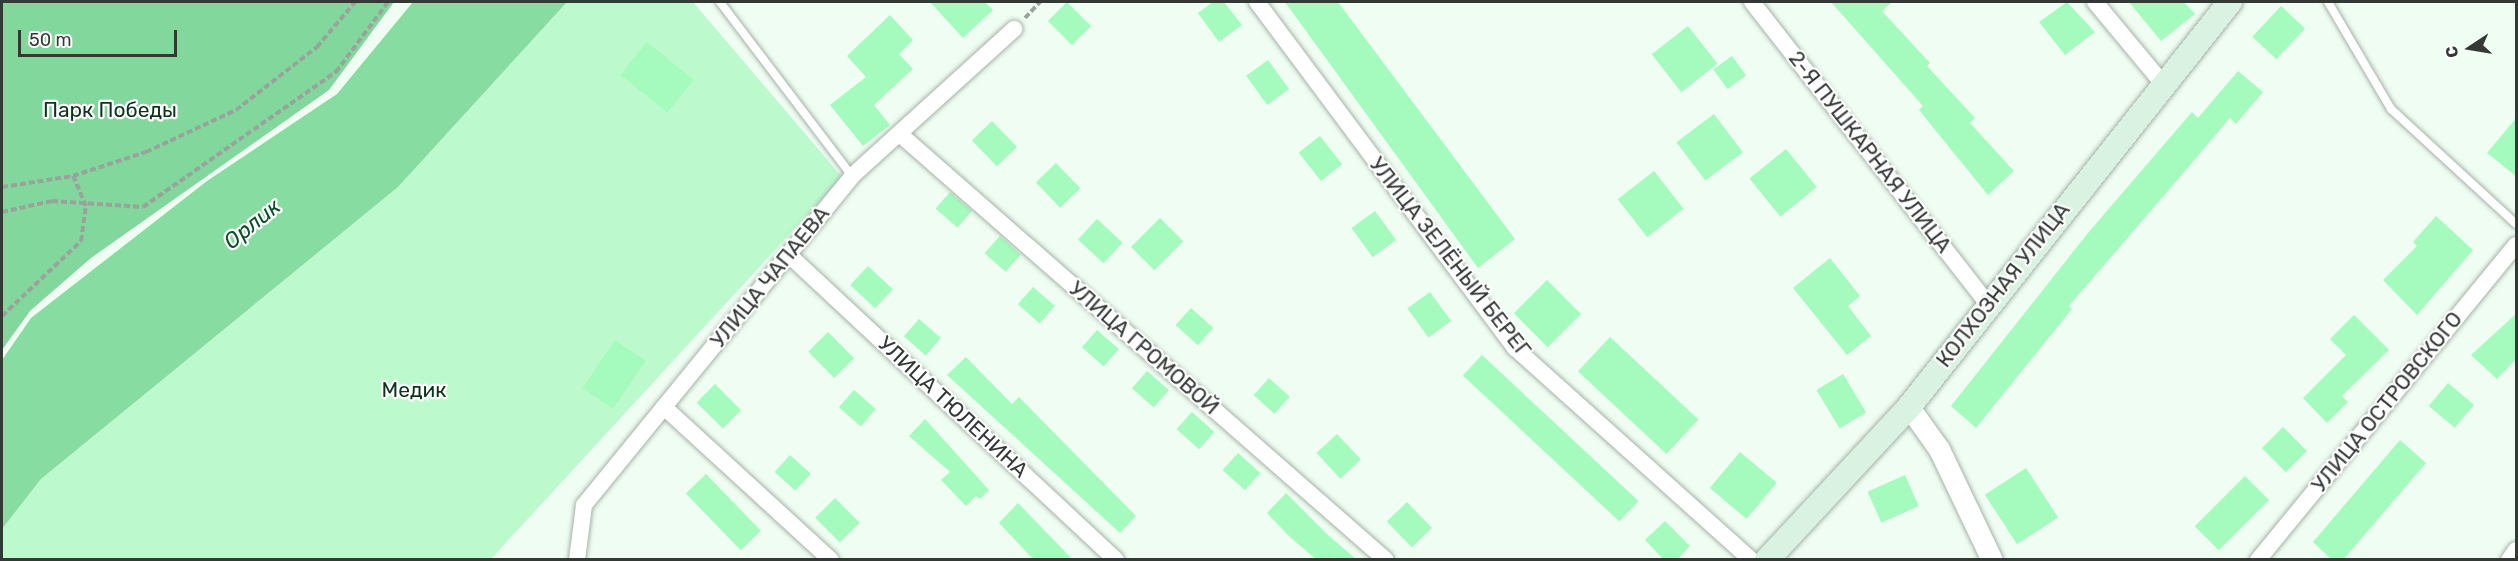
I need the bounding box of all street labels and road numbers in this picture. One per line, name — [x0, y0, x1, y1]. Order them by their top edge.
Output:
street label: 2-Я ПУШКАРНАЯ УЛИЦА — [1783, 46, 1957, 258]
street label: УЛИЦА ЗЕЛЁНЫЙ БЕРЕГ — [1364, 152, 1536, 362]
street label: КОЛХОЗНАЯ УЛИЦА — [1931, 198, 2075, 372]
street label: УЛИЦА ЧАПАЕВА — [705, 201, 835, 353]
street label: УЛИЦА ГРОМОВОЙ — [1064, 276, 1224, 420]
street label: УЛИЦА ОСТРОВСКОГО — [2307, 307, 2467, 497]
street label: УЛИЦА ТЮЛЕНИНА — [873, 331, 1033, 483]

